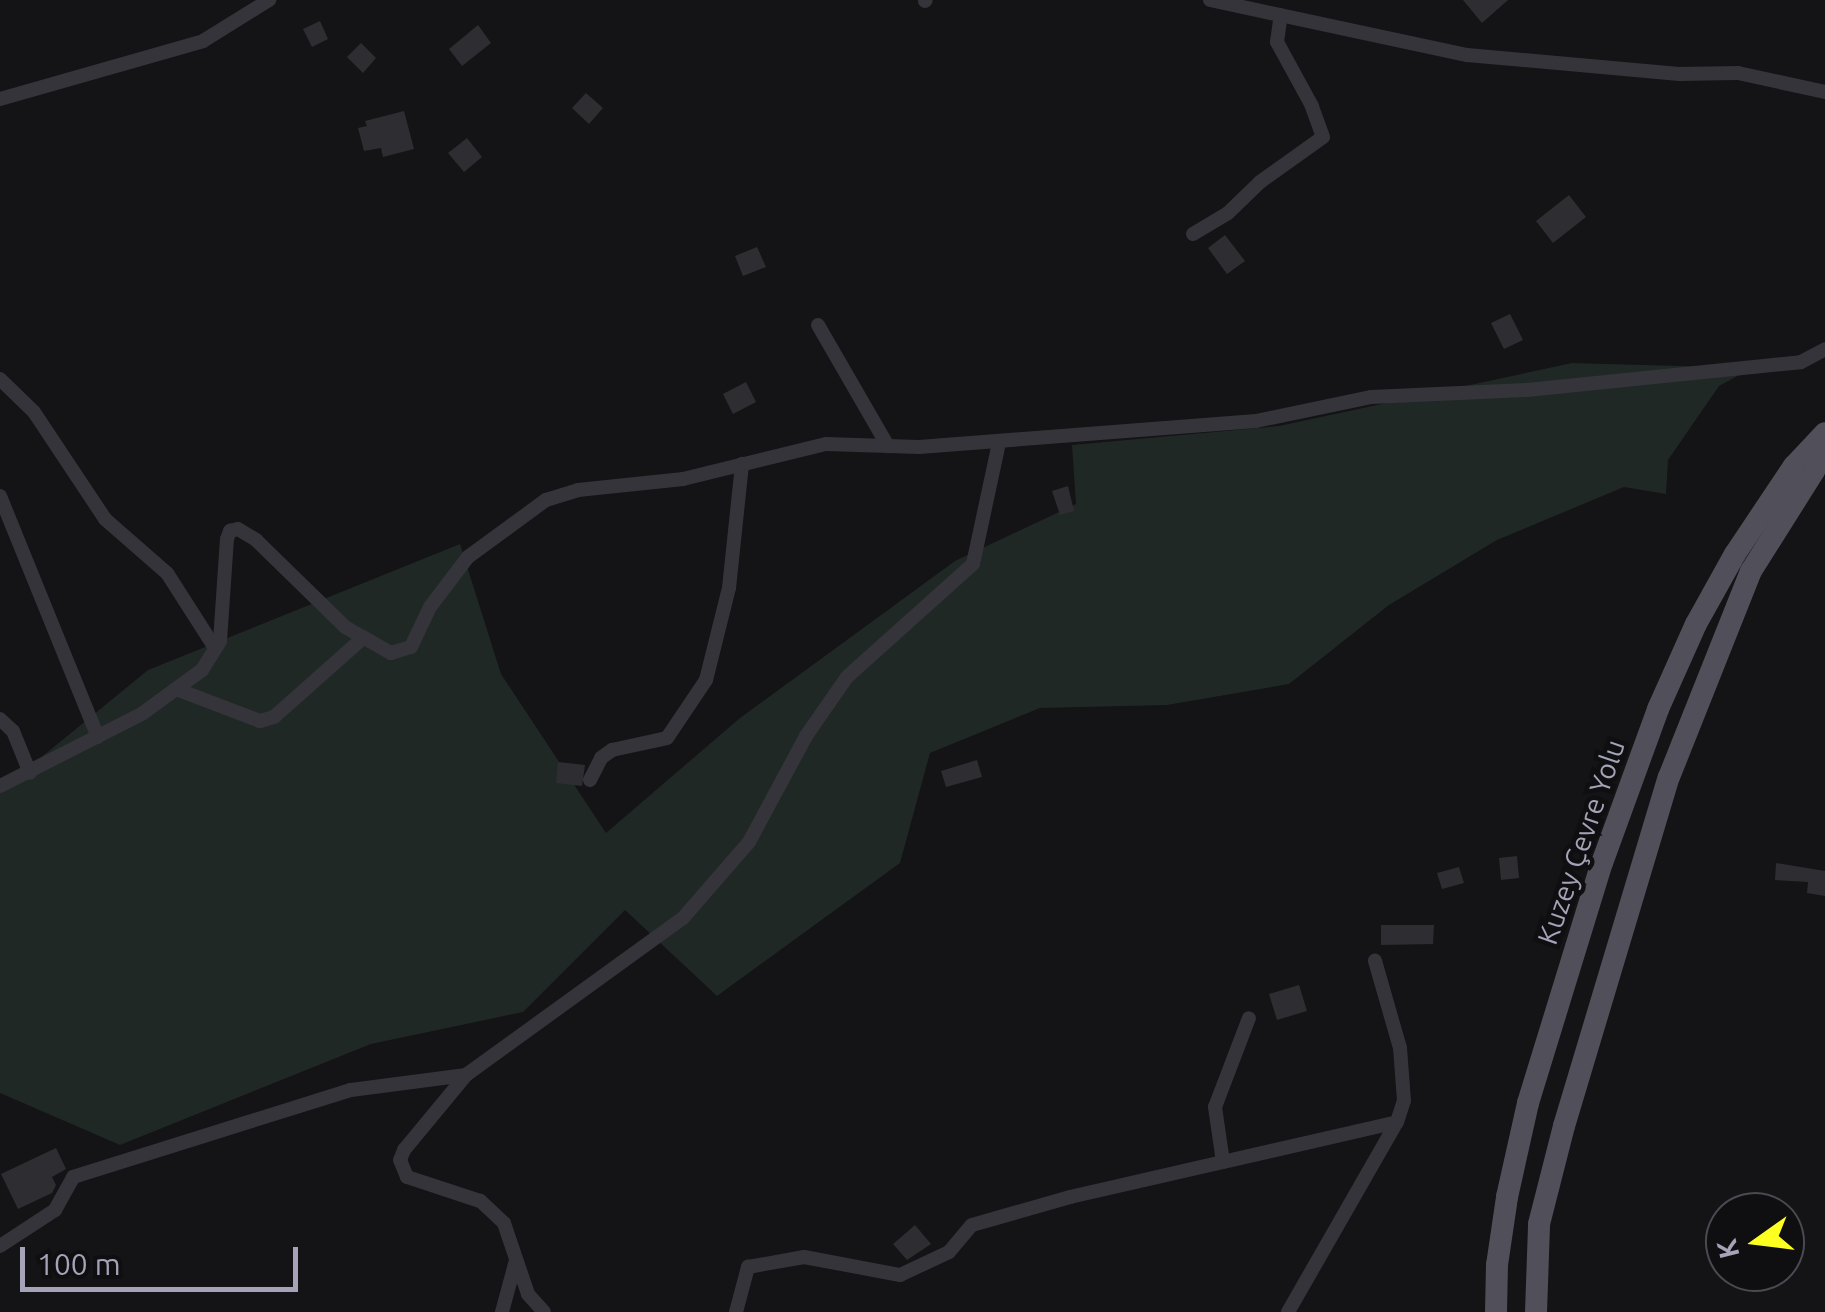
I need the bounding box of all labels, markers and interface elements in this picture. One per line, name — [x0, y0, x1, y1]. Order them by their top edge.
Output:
street label: Kuzey Çevre Yolu — [1530, 735, 1632, 949]
north arrow — [1705, 1192, 1805, 1292]
scale bar — [25, 1227, 302, 1289]
text: K — [1710, 1236, 1745, 1262]
text: 100 m — [37, 1247, 121, 1281]

